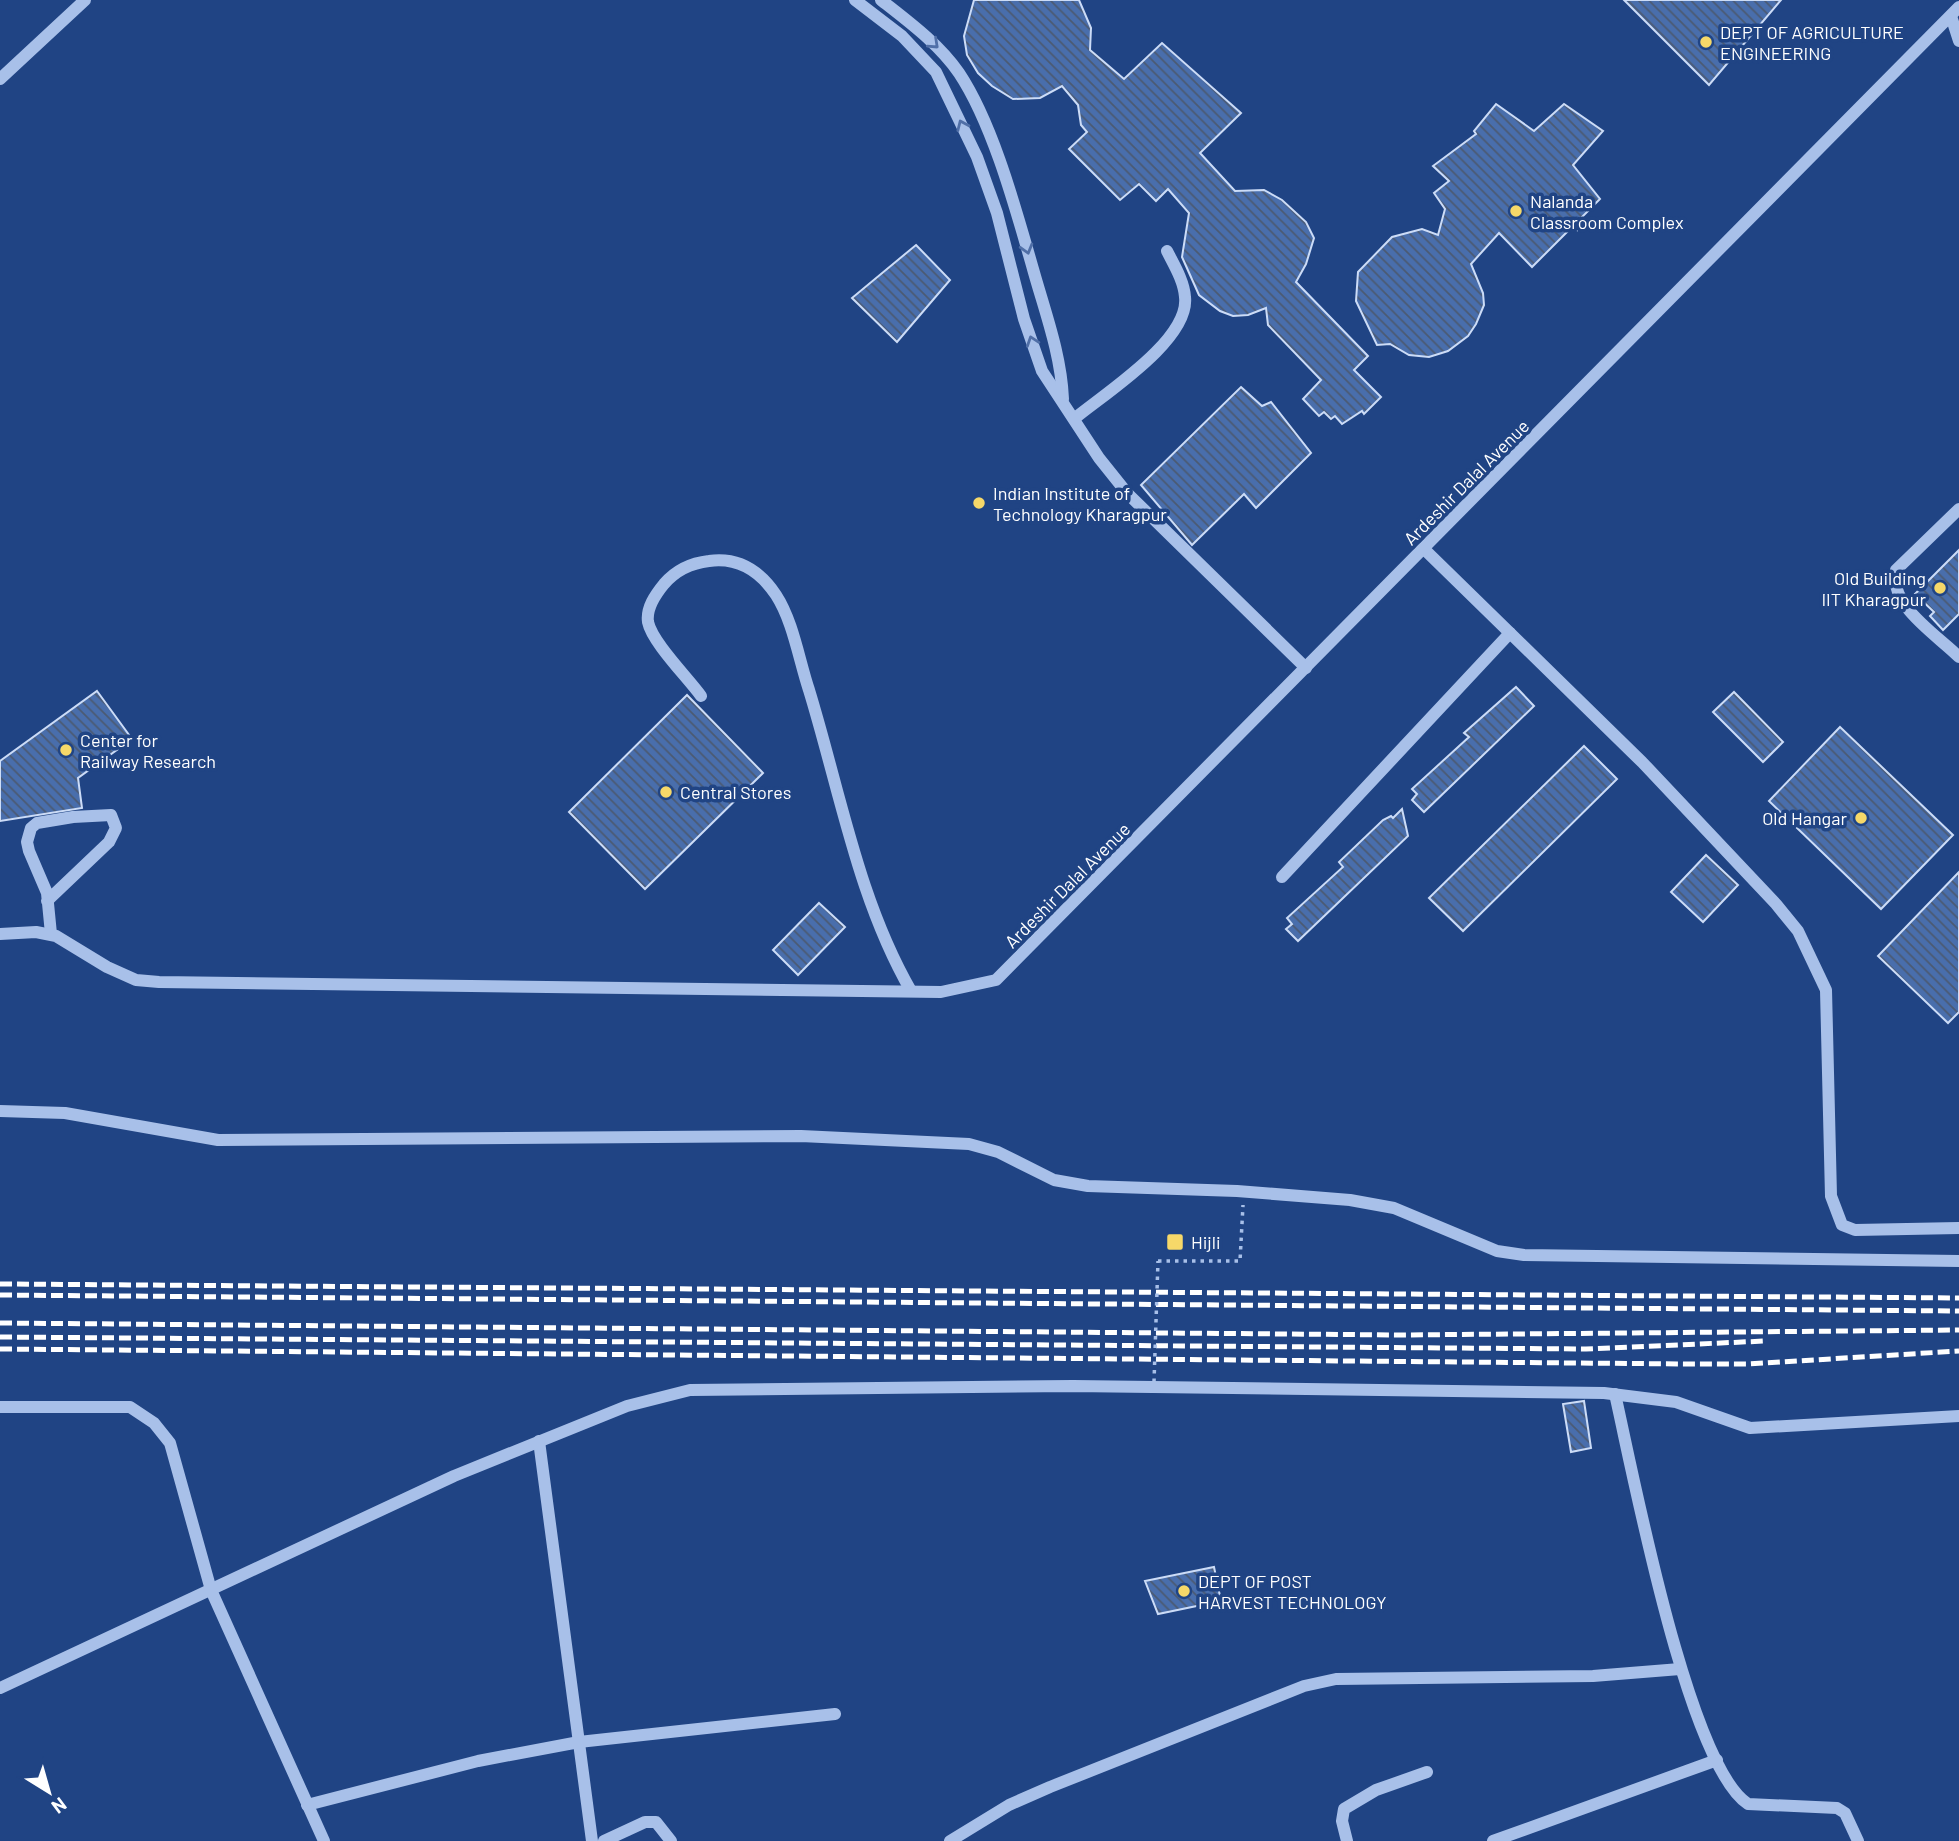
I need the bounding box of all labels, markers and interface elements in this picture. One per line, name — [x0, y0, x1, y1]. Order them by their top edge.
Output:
place label: DEPT OF AGRICULTURE ENGINEERING — [1720, 21, 1904, 64]
marker: DEPT OF AGRICULTURE ENGINEERING — [1698, 34, 1714, 50]
one-way arrow — [926, 35, 939, 48]
one-way arrow — [956, 120, 970, 132]
place label: Nalanda Classroom Complex — [1530, 190, 1684, 233]
marker: Nalanda Classroom Complex — [1508, 203, 1524, 219]
one-way arrow — [1019, 242, 1033, 254]
one-way arrow — [1026, 336, 1040, 348]
street label: Ardeshir Dalal Avenue — [1399, 415, 1533, 549]
place label: Indian Institute of Technology Kharagpur — [993, 482, 1167, 525]
marker: Indian Institute of Technology Kharagpur — [971, 495, 987, 511]
place label: Old Building IIT Kharagpur — [1821, 567, 1926, 610]
marker: Old Building IIT Kharagpur — [1932, 580, 1948, 596]
place label: Center for Railway Research — [80, 729, 216, 772]
marker: Center for Railway Research — [58, 742, 74, 758]
place label: Central Stores — [680, 781, 791, 803]
marker: Central Stores — [658, 784, 674, 800]
place label: Old Hangar — [1762, 807, 1847, 829]
marker: Old Hangar — [1853, 810, 1869, 826]
street label: Ardeshir Dalal Avenue — [1000, 818, 1134, 952]
place label: Hijli — [1191, 1231, 1221, 1253]
marker: Hijli — [1165, 1232, 1185, 1252]
place label: DEPT OF POST HARVEST TECHNOLOGY — [1198, 1570, 1387, 1613]
marker: DEPT OF POST HARVEST TECHNOLOGY — [1176, 1583, 1192, 1599]
north arrow — [14, 1757, 84, 1827]
text: N — [48, 1793, 72, 1819]

